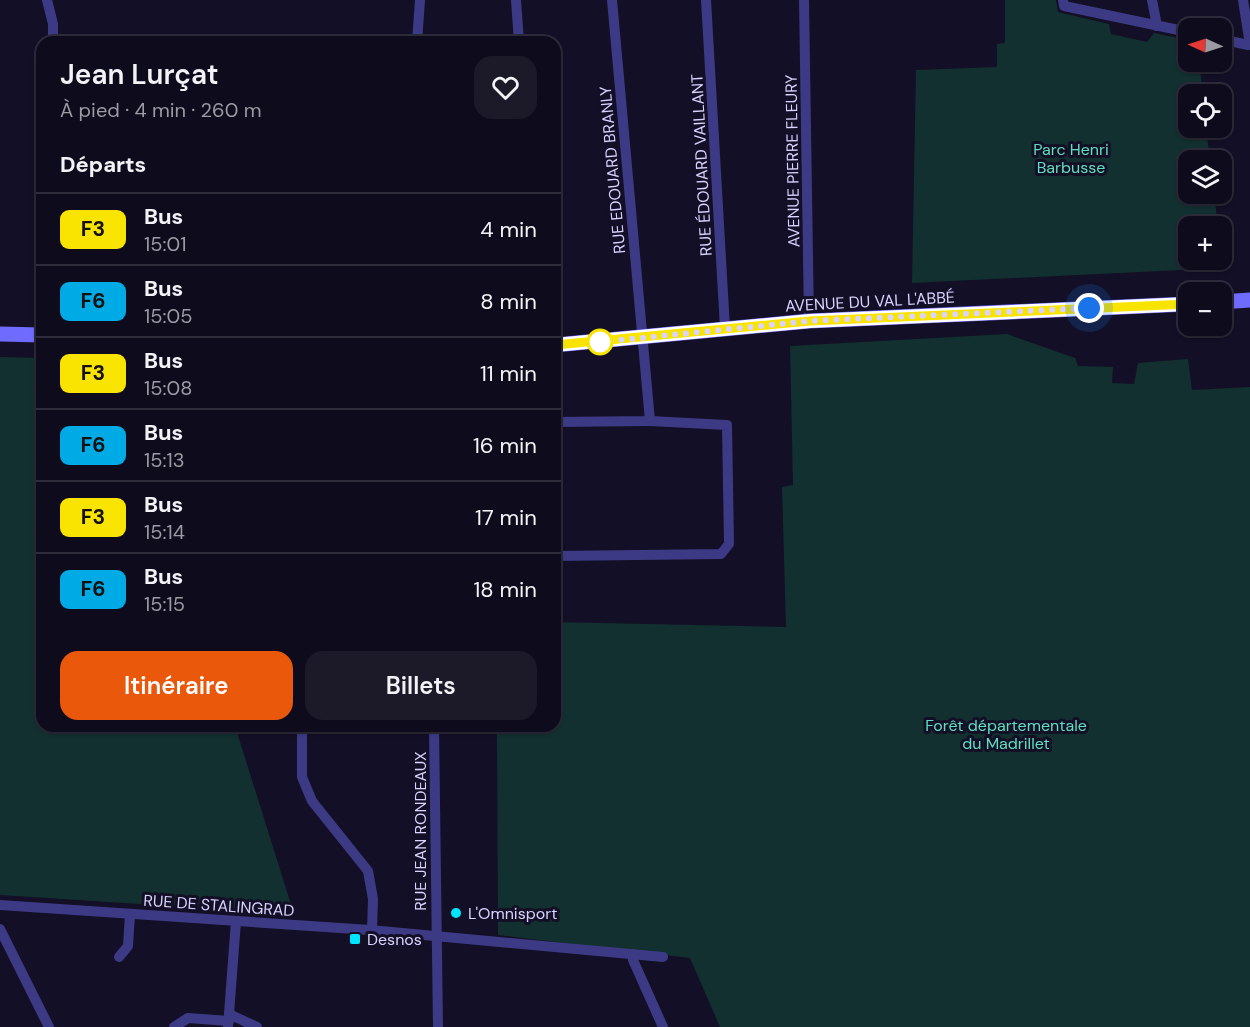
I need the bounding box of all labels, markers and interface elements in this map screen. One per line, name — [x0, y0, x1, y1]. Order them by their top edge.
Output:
north arrow — [1178, 18, 1232, 72]
map controls — [1178, 18, 1232, 336]
text: Jean Lurçat — [60, 56, 219, 93]
button: heart — [474, 56, 537, 119]
street label: RUE ÉDOUARD VAILLANT — [686, 73, 717, 256]
street label: AVENUE PIERRE FLEURY — [780, 74, 805, 248]
button: locate — [1178, 84, 1232, 138]
street label: RUE EDOUARD BRANLY — [595, 85, 630, 255]
text: À pied · 4 min · 260 m — [60, 97, 261, 123]
park label: Parc Henri Barbusse — [1033, 139, 1109, 178]
text: Départs — [60, 150, 146, 179]
button: layers — [1178, 150, 1232, 204]
text: Bus — [144, 202, 183, 231]
text: F3 — [81, 215, 105, 243]
text: 4 min — [480, 215, 537, 244]
button: + — [1178, 216, 1232, 270]
text: 15:01 — [144, 231, 186, 257]
text: Bus — [144, 274, 183, 303]
button: − — [1178, 282, 1232, 336]
text: F6 — [81, 287, 106, 315]
text: 8 min — [480, 287, 537, 316]
street label: AVENUE DU VAL L'ABBÉ — [785, 287, 955, 316]
your location — [1074, 293, 1104, 323]
text: 15:05 — [144, 303, 192, 329]
unlabelled marker — [587, 329, 613, 355]
text: Bus — [144, 346, 183, 375]
text: F3 — [81, 359, 105, 387]
text: 11 min — [480, 359, 537, 388]
text: 15:08 — [144, 375, 192, 401]
text: Bus — [144, 418, 183, 447]
text: F6 — [81, 431, 106, 459]
text: 16 min — [473, 431, 537, 460]
text: 15:13 — [144, 447, 185, 473]
text: Bus — [144, 490, 183, 519]
text: F3 — [81, 503, 105, 531]
text: 17 min — [475, 503, 537, 532]
text: 15:14 — [144, 519, 185, 545]
text: Bus — [144, 562, 183, 591]
text: F6 — [81, 575, 106, 603]
text: 18 min — [473, 575, 537, 604]
text: 15:15 — [144, 591, 185, 617]
button: Itinéraire — [60, 651, 293, 720]
button: Billets — [305, 651, 537, 720]
park label: Forêt départementale du Madrillet — [925, 715, 1087, 754]
street label: RUE JEAN RONDEAUX — [410, 751, 431, 911]
street label: RUE DE STALINGRAD — [143, 890, 295, 921]
place label: L'Omnisport — [468, 903, 557, 924]
marker: L'Omnisport — [449, 906, 463, 920]
place label: Desnos — [367, 929, 422, 950]
marker: Desnos — [348, 932, 362, 946]

